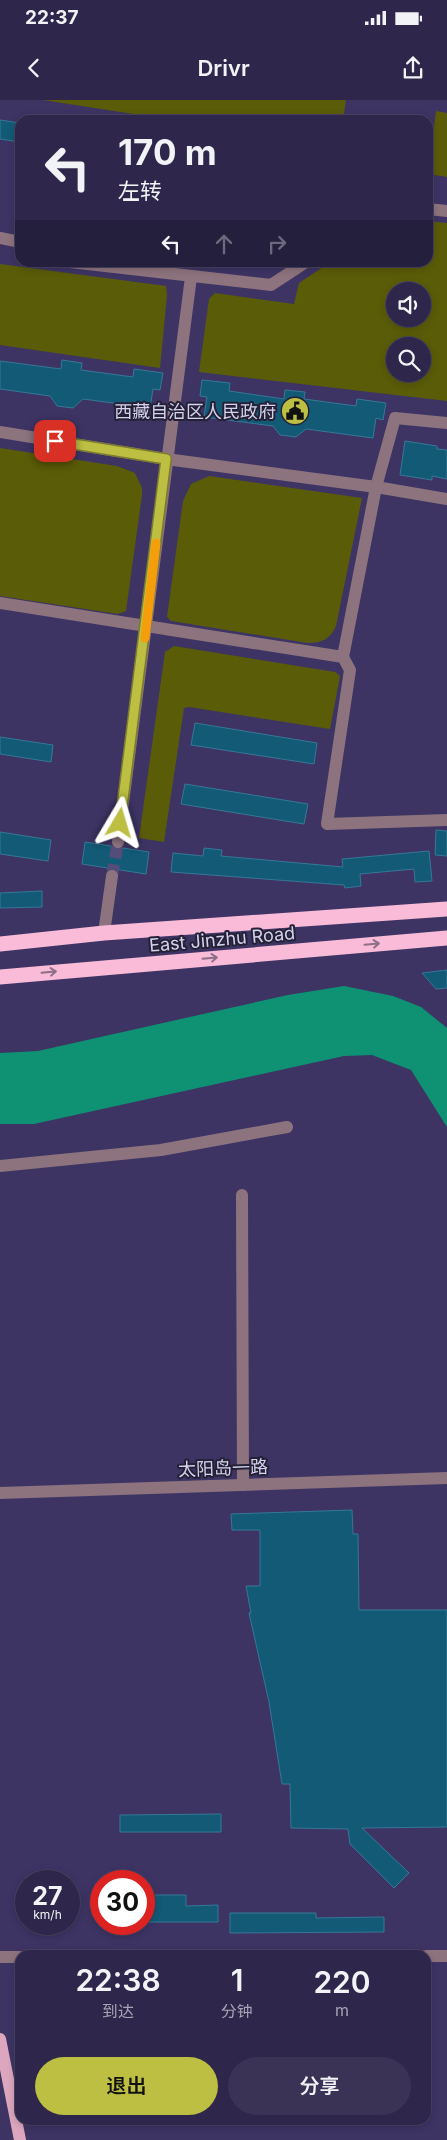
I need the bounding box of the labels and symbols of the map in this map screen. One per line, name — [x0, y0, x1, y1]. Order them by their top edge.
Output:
public building icon: 西藏自治区人民政府 — [280, 396, 310, 426]
place label: 西藏自治区人民政府 — [114, 401, 276, 422]
pin — [34, 420, 76, 462]
position arrow — [93, 796, 145, 848]
street label: East Jinzhu Road — [148, 922, 296, 956]
one-way arrow — [364, 940, 380, 949]
one-way arrow — [202, 954, 218, 963]
one-way arrow — [40, 968, 56, 977]
street label: 太阳岛一路 — [178, 1456, 268, 1480]
speed limit sign: 30 — [90, 1870, 155, 1935]

